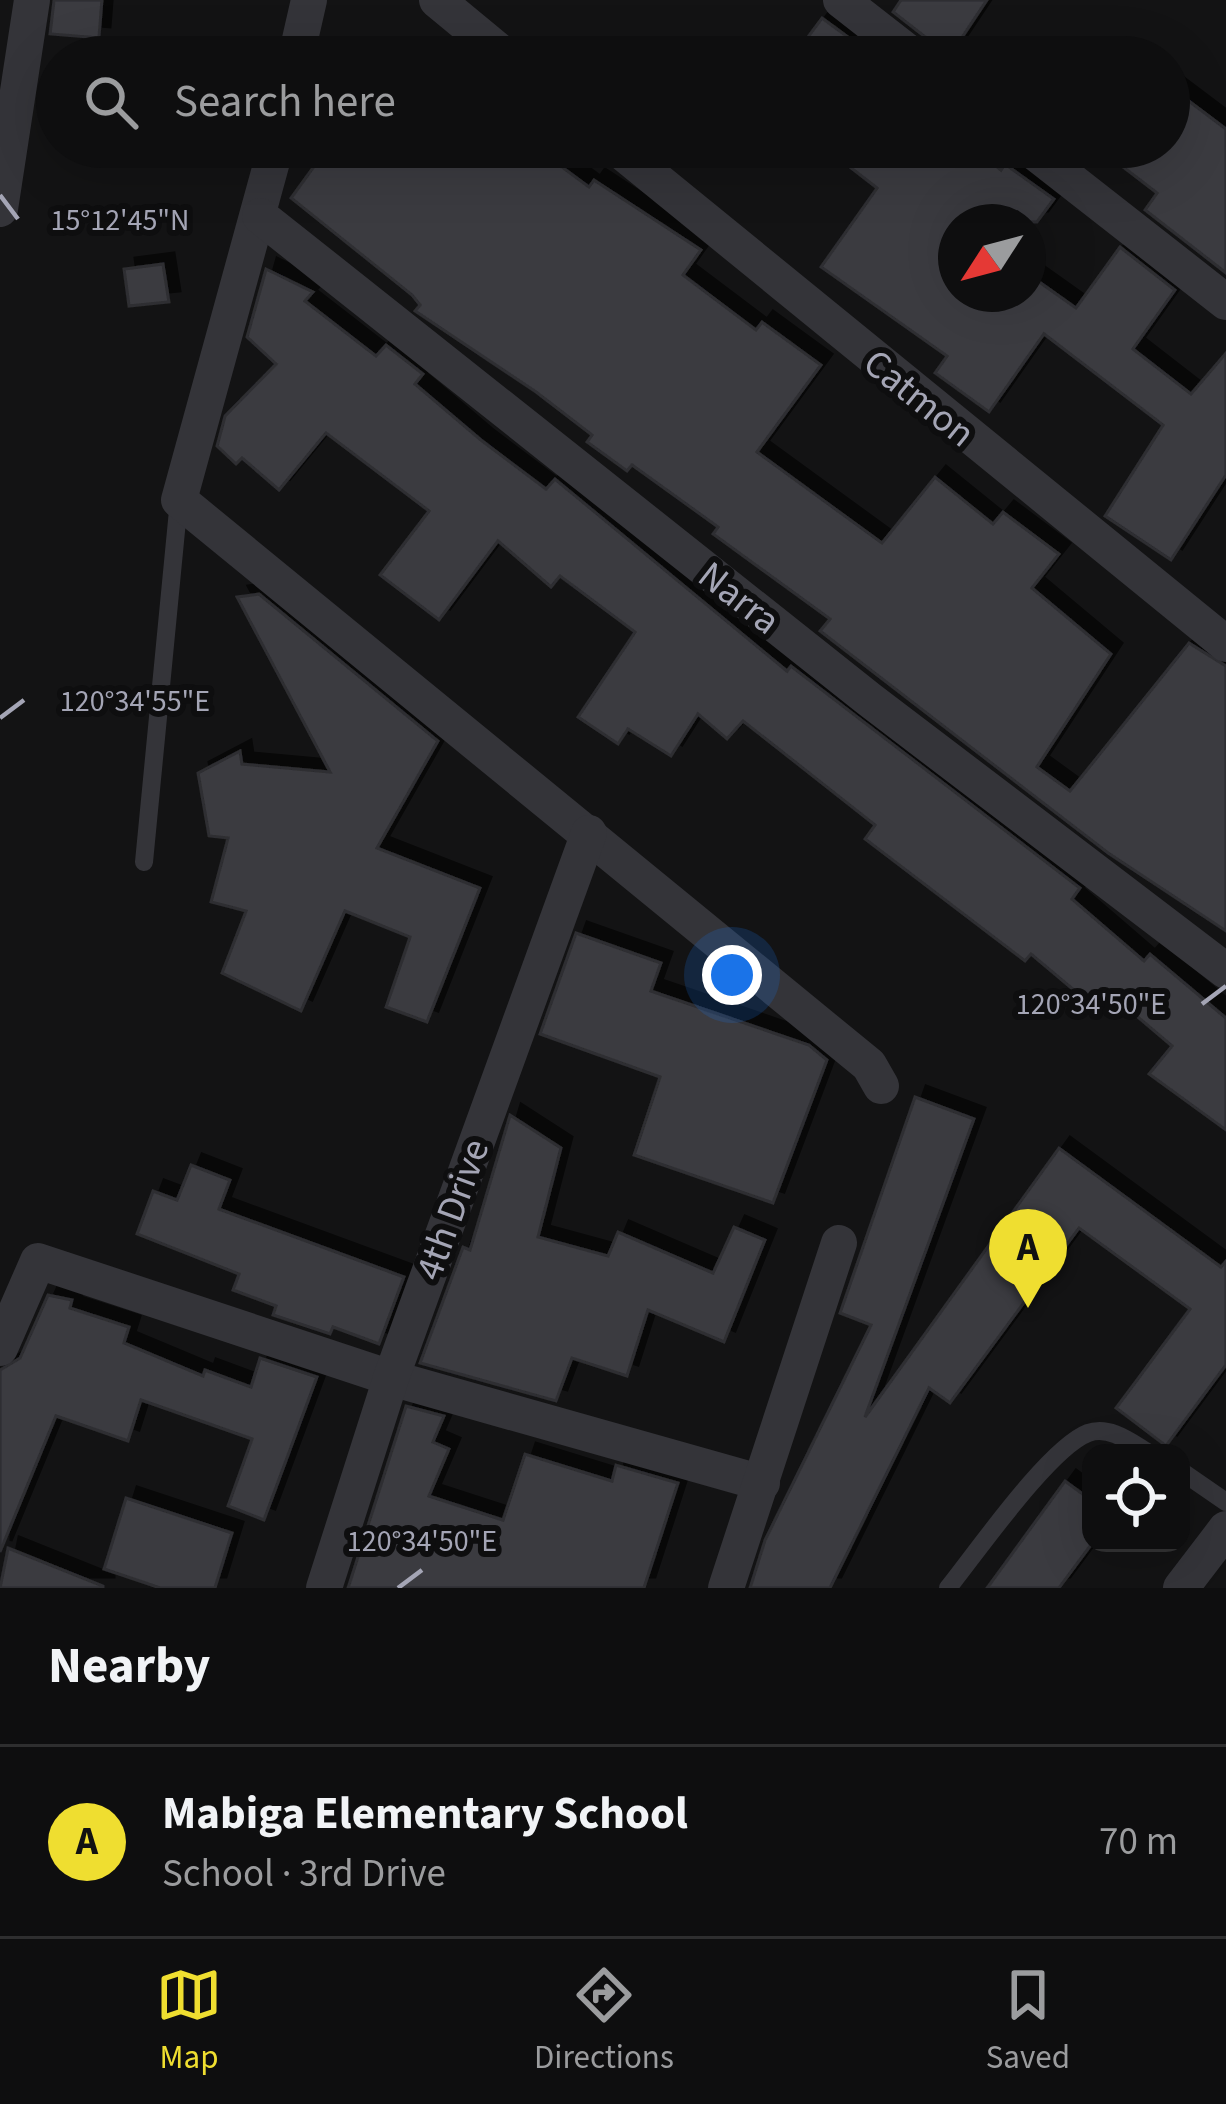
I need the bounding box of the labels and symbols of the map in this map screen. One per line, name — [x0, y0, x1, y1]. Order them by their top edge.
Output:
text: 15°12'45"N — [50, 199, 190, 242]
north arrow — [938, 204, 1046, 312]
street label: Catmon — [851, 336, 987, 461]
street label: Narra — [686, 549, 792, 649]
text: 120°34'55"E — [60, 680, 210, 723]
your location — [702, 945, 762, 1005]
text: 120°34'50"E — [1016, 983, 1166, 1026]
street label: 4th Drive — [402, 1131, 504, 1288]
pin: A — [989, 1209, 1067, 1308]
text: 120°34'50"E — [347, 1520, 497, 1563]

